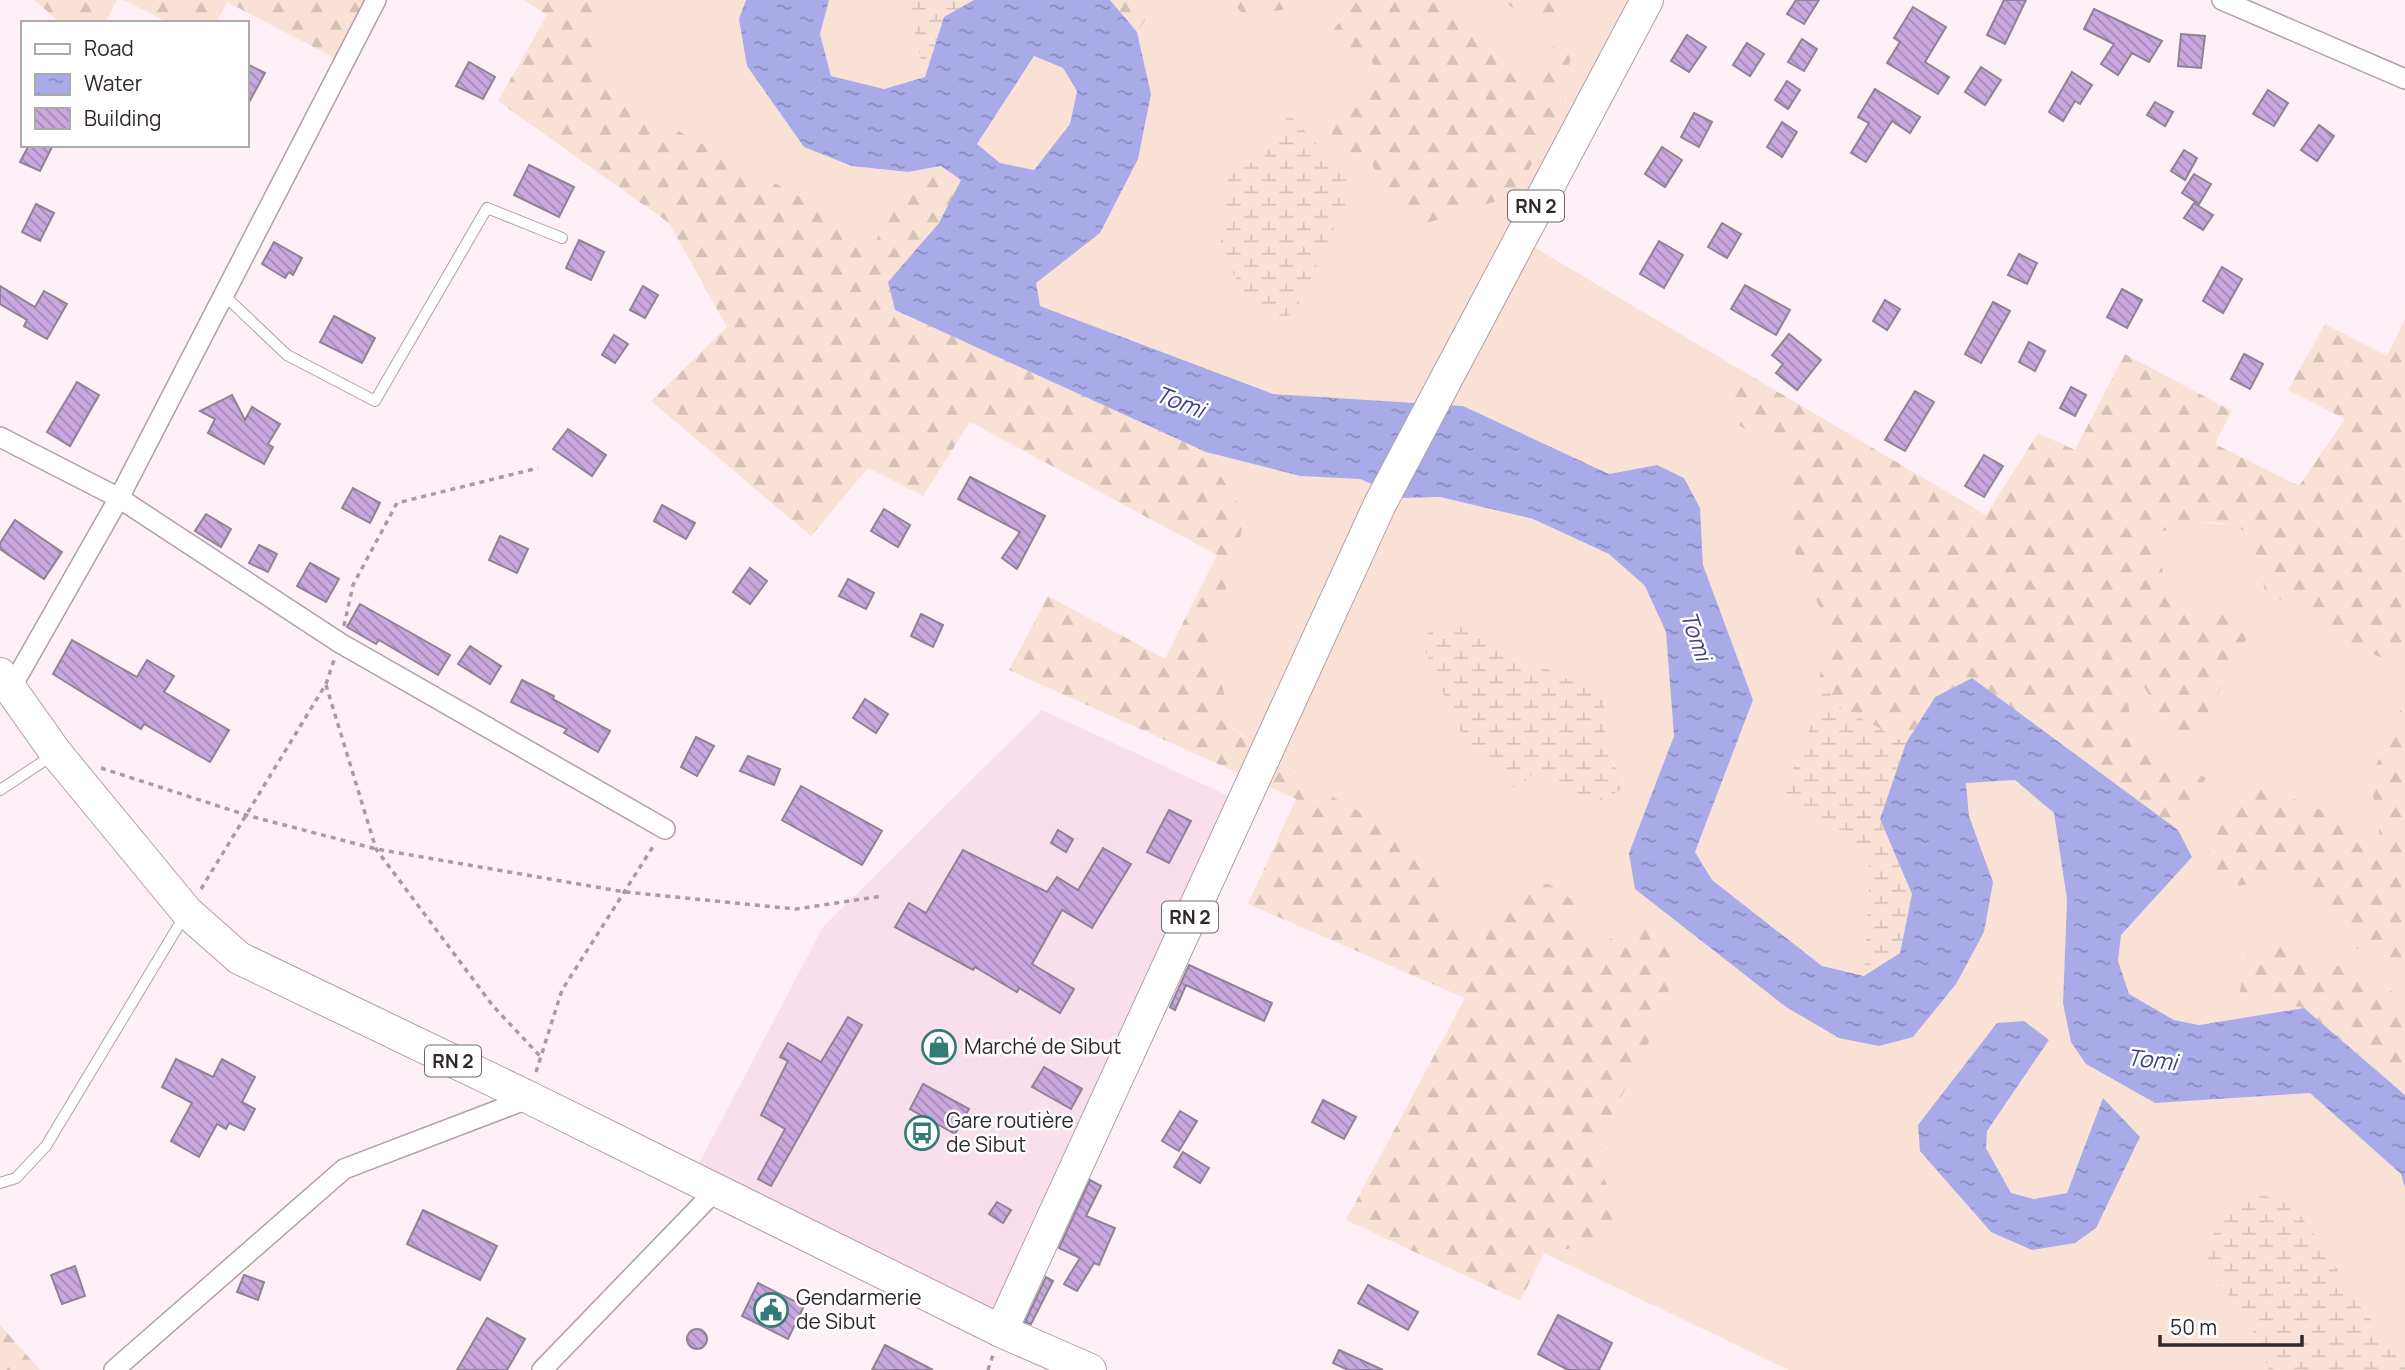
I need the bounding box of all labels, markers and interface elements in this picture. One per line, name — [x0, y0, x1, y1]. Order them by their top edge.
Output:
legend — [21, 21, 248, 147]
text: Road — [84, 34, 134, 62]
text: Water — [84, 69, 143, 97]
text: Building — [84, 104, 161, 132]
road number: RN 2 — [1508, 190, 1564, 222]
water label: Tomi — [1151, 377, 1212, 426]
water label: Tomi — [1674, 607, 1721, 667]
road number: RN 2 — [1162, 902, 1218, 932]
shop icon: Marché de Sibut — [920, 1028, 958, 1066]
place label: Marché de Sibut — [964, 1032, 1121, 1060]
water label: Tomi — [2125, 1040, 2181, 1078]
road number: RN 2 — [425, 1046, 481, 1077]
place label: Gare routière de Sibut — [946, 1106, 1074, 1158]
bus stop icon: Gare routière de Sibut — [903, 1114, 941, 1152]
place label: Gendarmerie de Sibut — [796, 1283, 922, 1335]
public building icon: Gendarmerie de Sibut — [752, 1291, 790, 1329]
scale bar — [2160, 1304, 2302, 1348]
text: 50 m — [2170, 1313, 2217, 1341]

